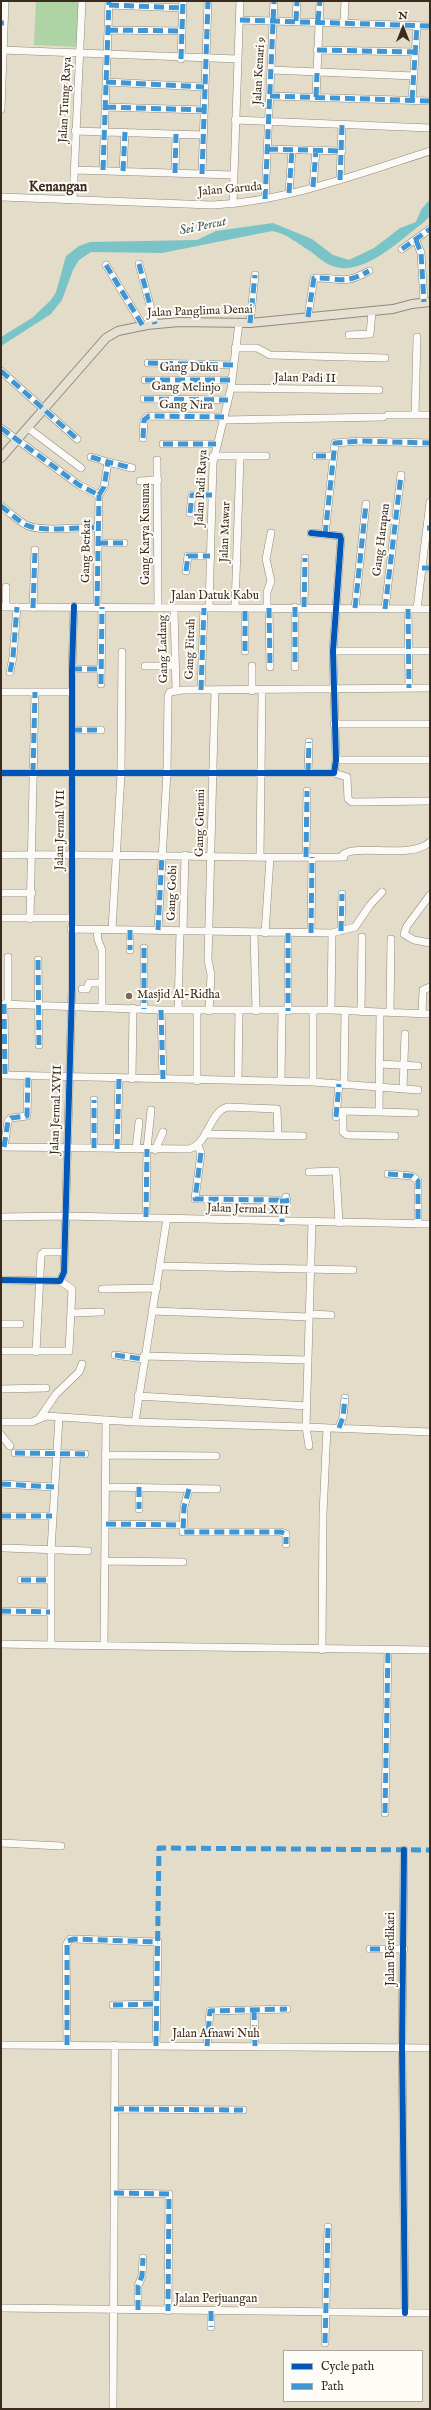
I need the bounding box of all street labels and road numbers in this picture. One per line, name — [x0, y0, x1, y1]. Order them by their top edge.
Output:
street label: Jalan Kenari 9 — [251, 36, 269, 106]
street label: Jalan Tiung Raya — [57, 57, 75, 143]
street label: Jalan Garuda — [197, 180, 263, 200]
street label: Jalan Panglima Denai — [147, 303, 253, 321]
street label: Gang Duku — [160, 362, 218, 376]
street label: Jalan Padi II — [274, 371, 336, 387]
street label: Gang Melinjo — [151, 380, 221, 396]
street label: Gang Nira — [159, 398, 213, 414]
street label: Jalan Padi Raya — [193, 449, 211, 527]
street label: Gang Karya Kusuma — [140, 483, 154, 585]
street label: Jalan Mawar — [218, 501, 234, 563]
street label: Gang Harapan — [370, 503, 394, 577]
street label: Gang Berkat — [79, 519, 95, 583]
street label: Jalan Datuk Kabu — [171, 590, 259, 604]
street label: Gang Ladang — [156, 615, 172, 683]
street label: Gang Fitrah — [183, 618, 199, 680]
street label: Gang Gurami — [193, 789, 209, 857]
street label: Jalan Jermal VII — [53, 790, 69, 870]
street label: Gang Gobi — [165, 865, 181, 921]
street label: Jalan Jermal XVII — [48, 1065, 66, 1155]
street label: Jalan Jermal XII — [207, 1201, 289, 1219]
street label: Jalan Berdikari — [385, 1912, 399, 1986]
street label: Jalan Afnawi Nuh — [172, 2028, 260, 2042]
street label: Jalan Perjuangan — [175, 2293, 257, 2307]

